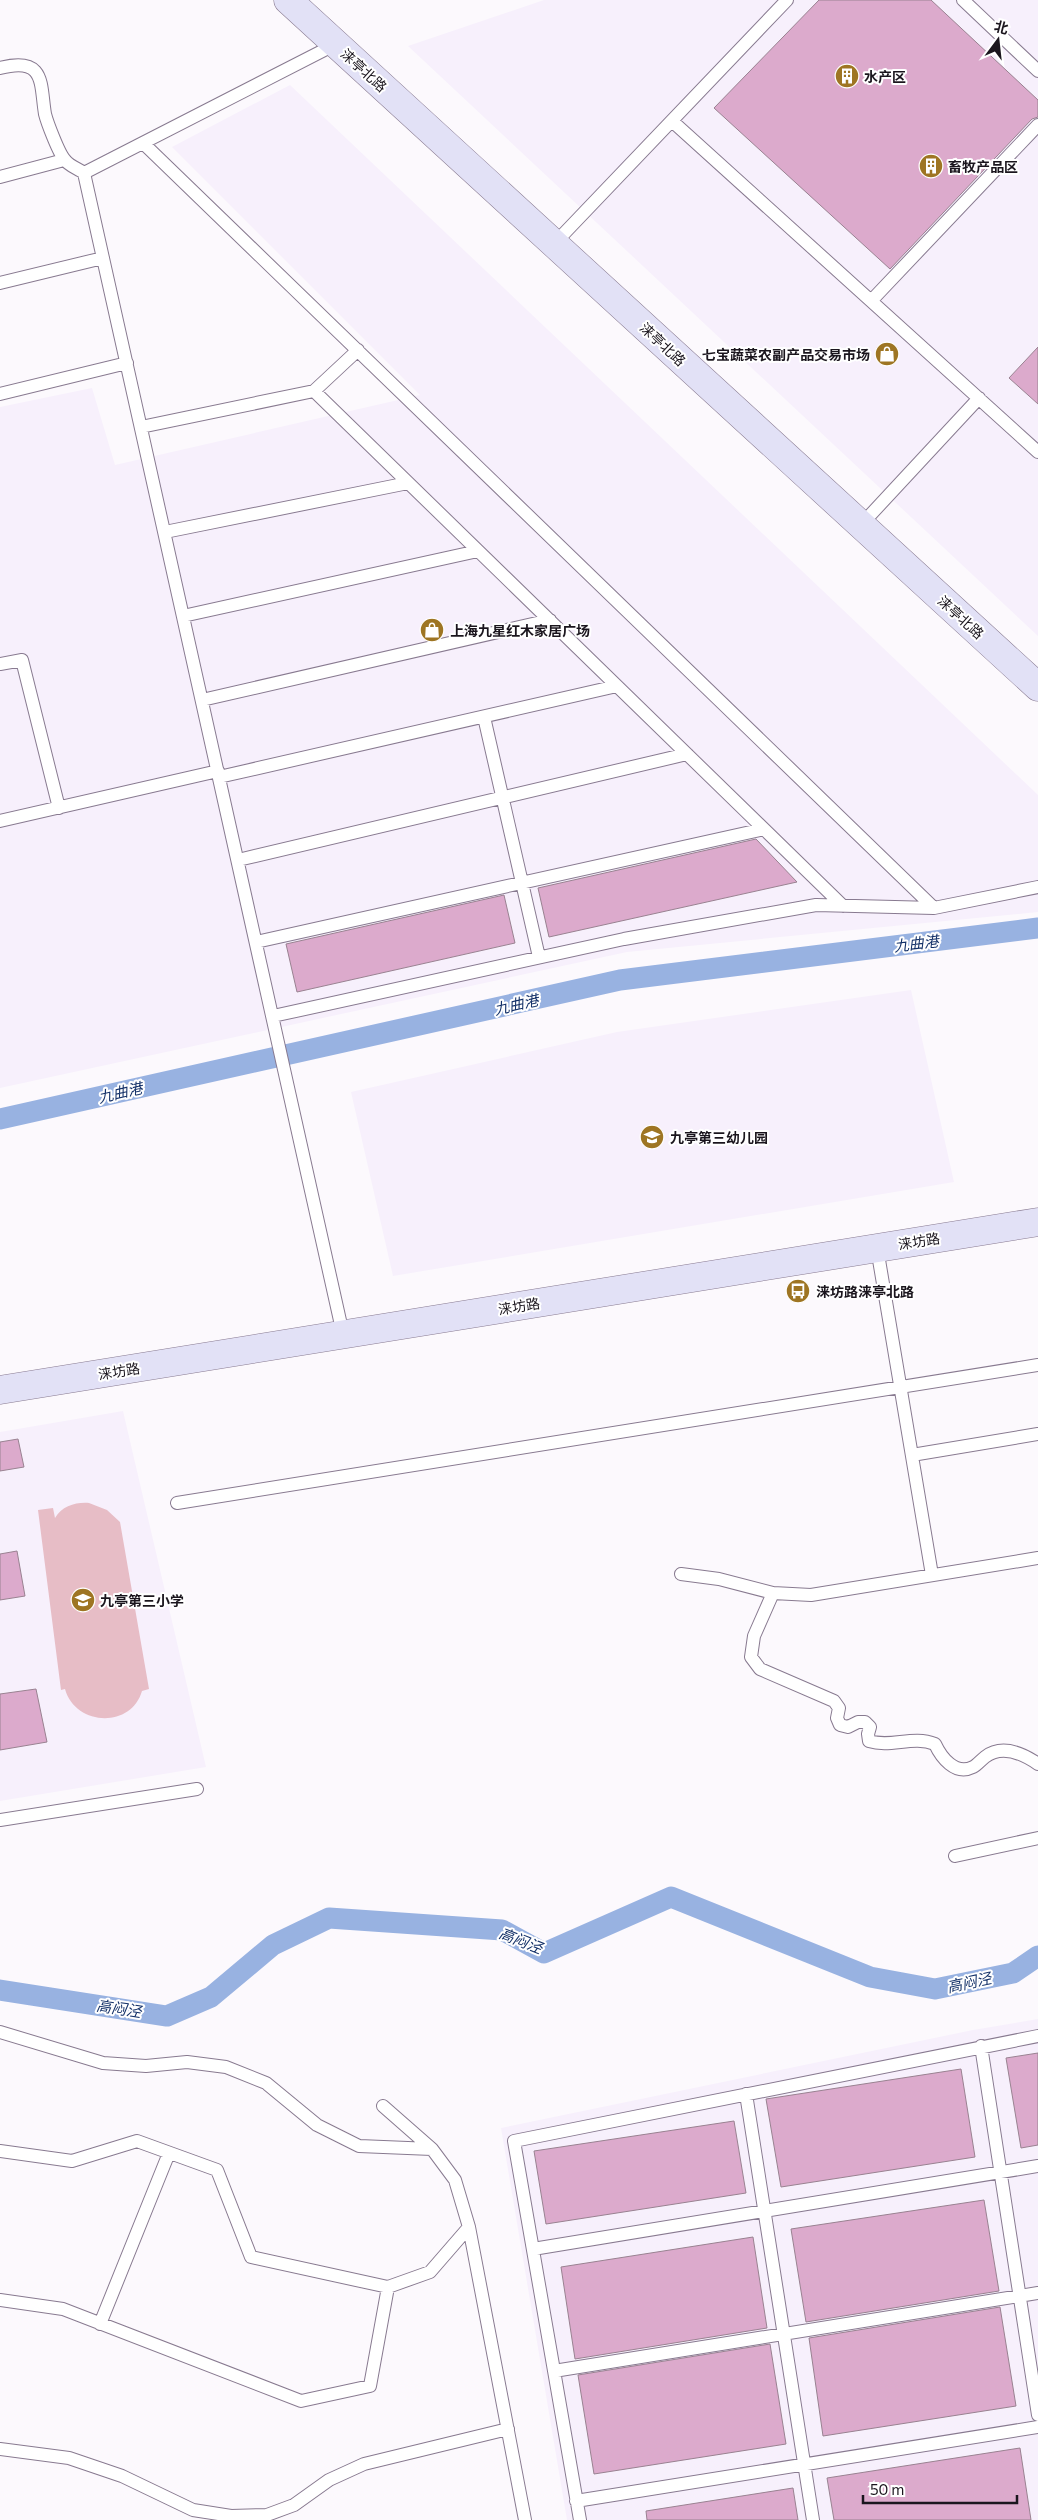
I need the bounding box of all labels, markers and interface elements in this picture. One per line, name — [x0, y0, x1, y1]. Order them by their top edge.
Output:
north arrow — [973, 15, 1023, 65]
text: 北 — [993, 17, 1010, 37]
street label: 涞亭北路 — [338, 45, 390, 95]
building icon: 水产区 — [834, 63, 860, 89]
place label: 水产区 — [864, 68, 906, 85]
building icon: 畜牧产品区 — [918, 153, 944, 179]
place label: 畜牧产品区 — [948, 158, 1018, 175]
street label: 涞亭北路 — [637, 319, 689, 369]
shop icon: 七宝蔬菜农副产品交易市场 — [874, 341, 900, 367]
place label: 七宝蔬菜农副产品交易市场 — [702, 346, 870, 363]
street label: 涞亭北路 — [935, 592, 987, 642]
shop icon: 上海九星红木家居广场 — [419, 617, 445, 643]
place label: 上海九星红木家居广场 — [450, 622, 590, 639]
water label: 九曲港 — [893, 931, 941, 955]
water label: 九曲港 — [492, 990, 542, 1018]
water label: 九曲港 — [96, 1078, 146, 1106]
school or university icon: 九亭第三幼儿园 — [639, 1124, 665, 1150]
place label: 九亭第三幼儿园 — [670, 1129, 768, 1146]
street label: 涞坊路 — [897, 1229, 941, 1253]
bus stop icon: 涞坊路涞亭北路 — [785, 1278, 811, 1304]
place label: 涞坊路涞亭北路 — [816, 1283, 914, 1300]
street label: 涞坊路 — [497, 1294, 541, 1318]
street label: 涞坊路 — [97, 1359, 141, 1383]
school or university icon: 九亭第三小学 — [70, 1587, 96, 1613]
place label: 九亭第三小学 — [100, 1592, 184, 1609]
water label: 高闷泾 — [497, 1923, 547, 1958]
water label: 高闷泾 — [945, 1968, 995, 1995]
water label: 高闷泾 — [95, 1996, 145, 2021]
scale bar — [863, 2472, 1017, 2504]
text: 50 m — [870, 2480, 904, 2498]

